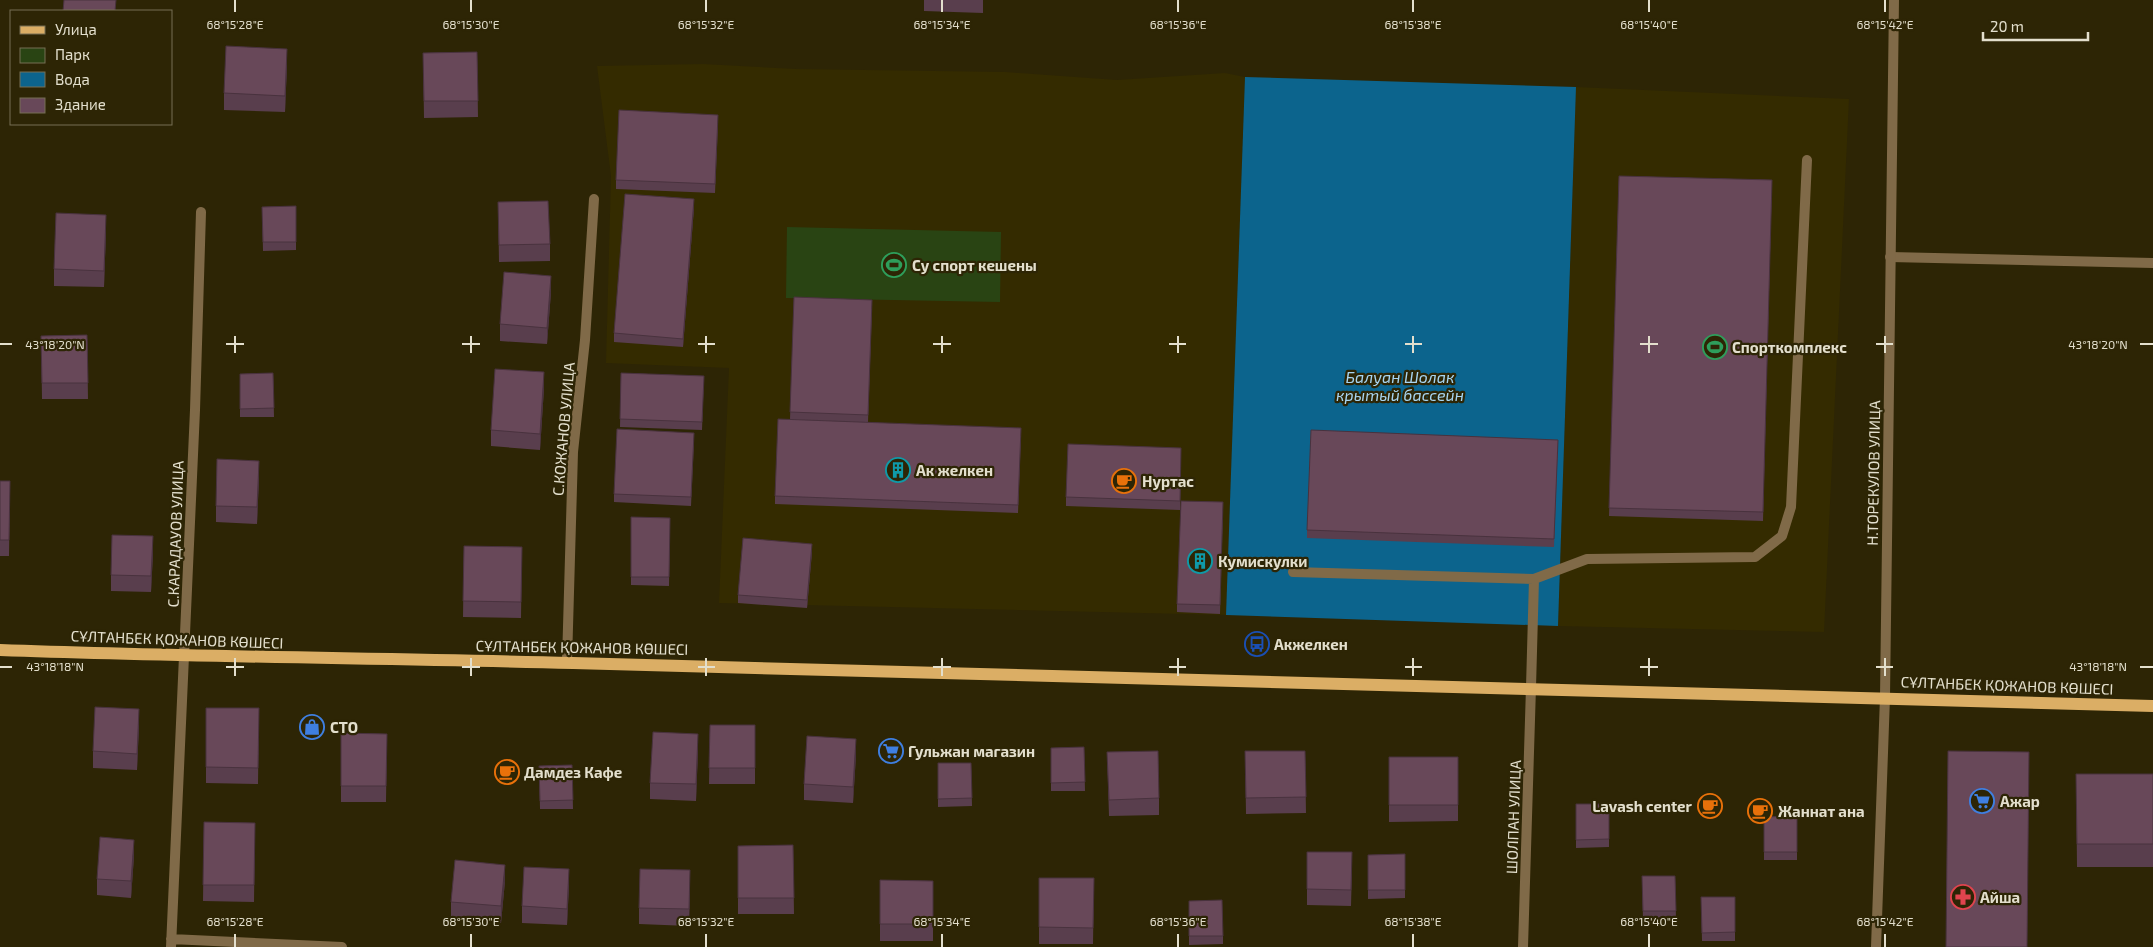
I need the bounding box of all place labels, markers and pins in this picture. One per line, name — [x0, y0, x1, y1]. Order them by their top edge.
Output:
sports icon: Су спорт кешены — [881, 252, 907, 278]
place label: Су спорт кешены — [912, 256, 1037, 274]
sports icon: Спорткомплекс — [1702, 334, 1728, 360]
place label: Спорткомплекс — [1732, 338, 1847, 356]
building icon: Ак желкен — [885, 457, 911, 483]
place label: Ак желкен — [916, 461, 993, 479]
cafe icon: Нуртас — [1111, 468, 1137, 494]
place label: Нуртас — [1142, 472, 1194, 490]
building icon: Кумискулки — [1187, 548, 1213, 574]
place label: Кумискулки — [1218, 552, 1307, 570]
bus stop icon: Акжелкен — [1244, 631, 1270, 657]
place label: Акжелкен — [1274, 635, 1348, 653]
shop icon: СТО — [299, 714, 325, 740]
place label: СТО — [330, 718, 358, 736]
supermarket icon: Гульжан магазин — [878, 738, 904, 764]
place label: Гульжан магазин — [908, 742, 1035, 760]
cafe icon: Дамдез Кафе — [494, 759, 520, 785]
place label: Дамдез Кафе — [524, 763, 622, 781]
supermarket icon: Ажар — [1969, 788, 1995, 814]
place label: Ажар — [2000, 792, 2040, 810]
cafe icon: Lavash center — [1697, 793, 1723, 819]
place label: Lavash center — [1592, 797, 1693, 815]
cafe icon: Жаннат ана — [1747, 798, 1773, 824]
place label: Жаннат ана — [1778, 802, 1865, 820]
pharmacy icon: Айша — [1950, 884, 1976, 910]
place label: Айша — [1980, 888, 2020, 906]

